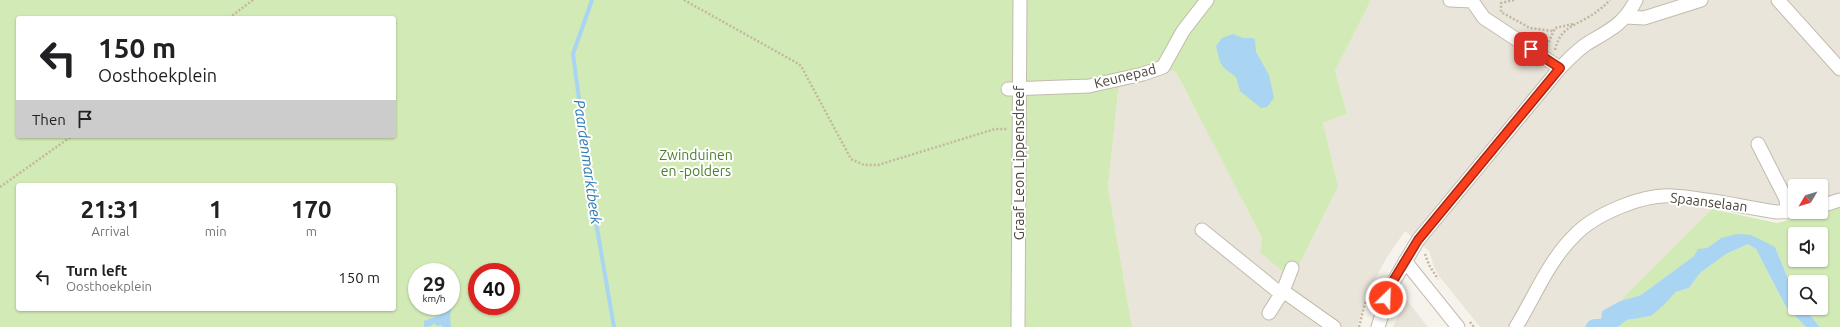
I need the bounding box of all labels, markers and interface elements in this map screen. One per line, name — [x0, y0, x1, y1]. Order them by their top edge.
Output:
icon: left — [32, 32, 84, 84]
text: 150 m — [98, 32, 176, 63]
pin — [1514, 32, 1548, 66]
icon: arrive — [1520, 38, 1542, 60]
street label: Keunepad — [1092, 61, 1158, 91]
text: Oosthoekplein — [98, 65, 217, 85]
street label: Graaf Leon Lippensdreef — [1011, 85, 1027, 240]
water label: Paardenmarktbeek — [571, 99, 605, 226]
icon: arrive — [74, 108, 96, 130]
text: Then — [32, 111, 66, 128]
park label: Zwinduinen en -polders — [659, 147, 733, 179]
north arrow — [1788, 179, 1828, 219]
map controls — [1788, 179, 1828, 315]
street label: Spaanselaan — [1669, 189, 1749, 215]
text: 21:31 — [80, 196, 140, 223]
text: 1 — [209, 196, 222, 223]
text: 170 — [291, 196, 332, 223]
text: Arrival — [91, 224, 129, 238]
text: min — [205, 224, 227, 238]
text: m — [306, 224, 317, 238]
button: sound — [1788, 227, 1828, 267]
text: Turn left — [66, 262, 127, 279]
speed limit sign: 40 — [468, 263, 520, 315]
icon: left — [32, 266, 54, 288]
text: 150 m — [338, 269, 380, 286]
text: 29 — [423, 272, 445, 295]
button: search — [1788, 275, 1828, 315]
position arrow — [1365, 277, 1407, 319]
text: Oosthoekplein — [66, 279, 152, 293]
text: km/h — [422, 293, 446, 304]

